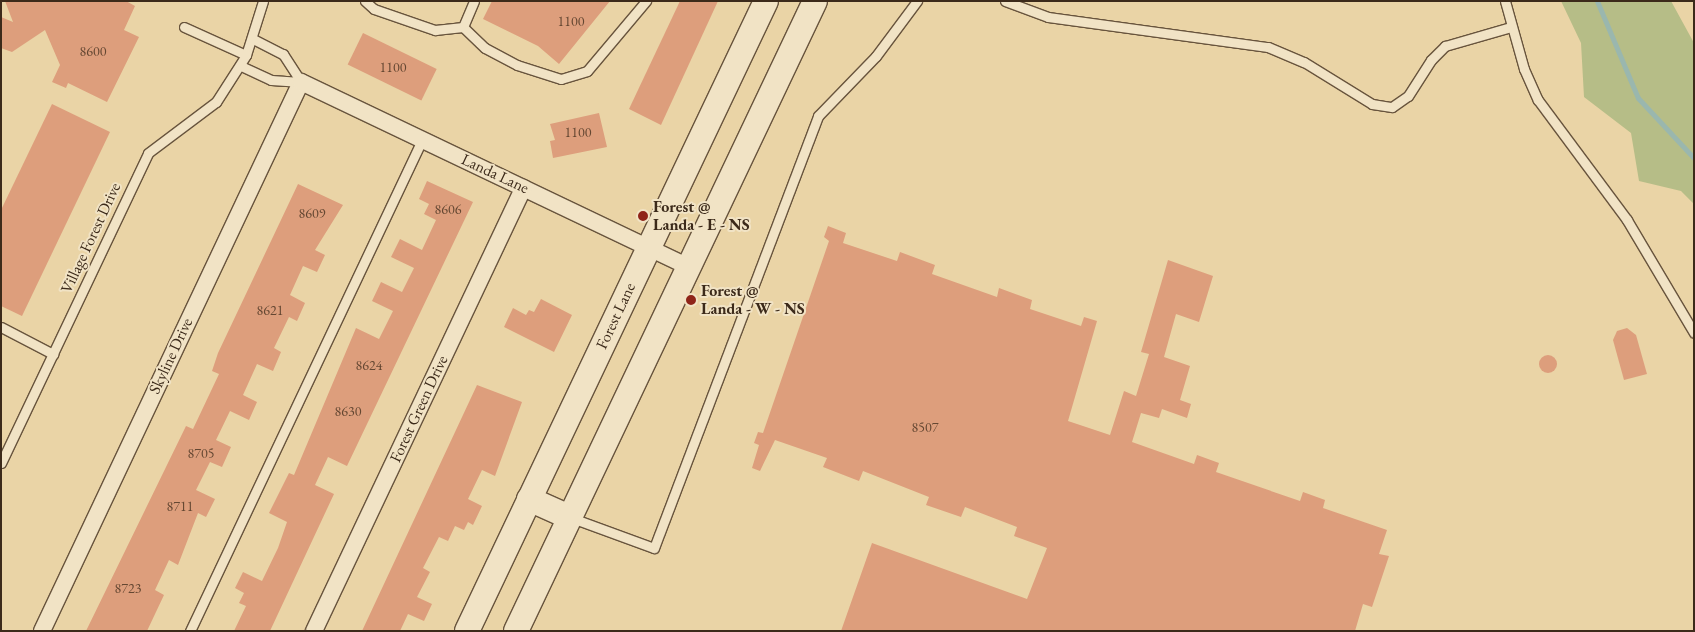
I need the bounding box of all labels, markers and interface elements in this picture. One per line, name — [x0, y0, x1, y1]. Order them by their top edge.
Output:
house number: 1100 — [558, 13, 584, 29]
house number: 8600 — [80, 43, 106, 59]
house number: 1100 — [380, 59, 406, 75]
house number: 1100 — [565, 124, 591, 140]
street label: Landa Lane — [458, 150, 532, 198]
street label: Village Forest Drive — [57, 180, 125, 296]
place label: Forest @ Landa - E - NS — [653, 197, 750, 235]
house number: 8606 — [435, 201, 461, 217]
house number: 8609 — [299, 205, 325, 221]
marker: Forest @ Landa - E - NS — [637, 210, 649, 222]
street label: Forest Lane — [592, 280, 640, 352]
place label: Forest @ Landa - W - NS — [701, 281, 805, 319]
marker: Forest @ Landa - W - NS — [685, 294, 697, 306]
house number: 8621 — [257, 302, 283, 318]
street label: Skyline Drive — [145, 315, 197, 397]
street label: Forest Green Drive — [386, 352, 452, 466]
house number: 8624 — [356, 357, 382, 373]
house number: 8630 — [335, 403, 361, 419]
house number: 8507 — [912, 419, 938, 435]
house number: 8705 — [188, 445, 214, 461]
house number: 8711 — [167, 498, 193, 514]
house number: 8723 — [115, 580, 141, 596]

